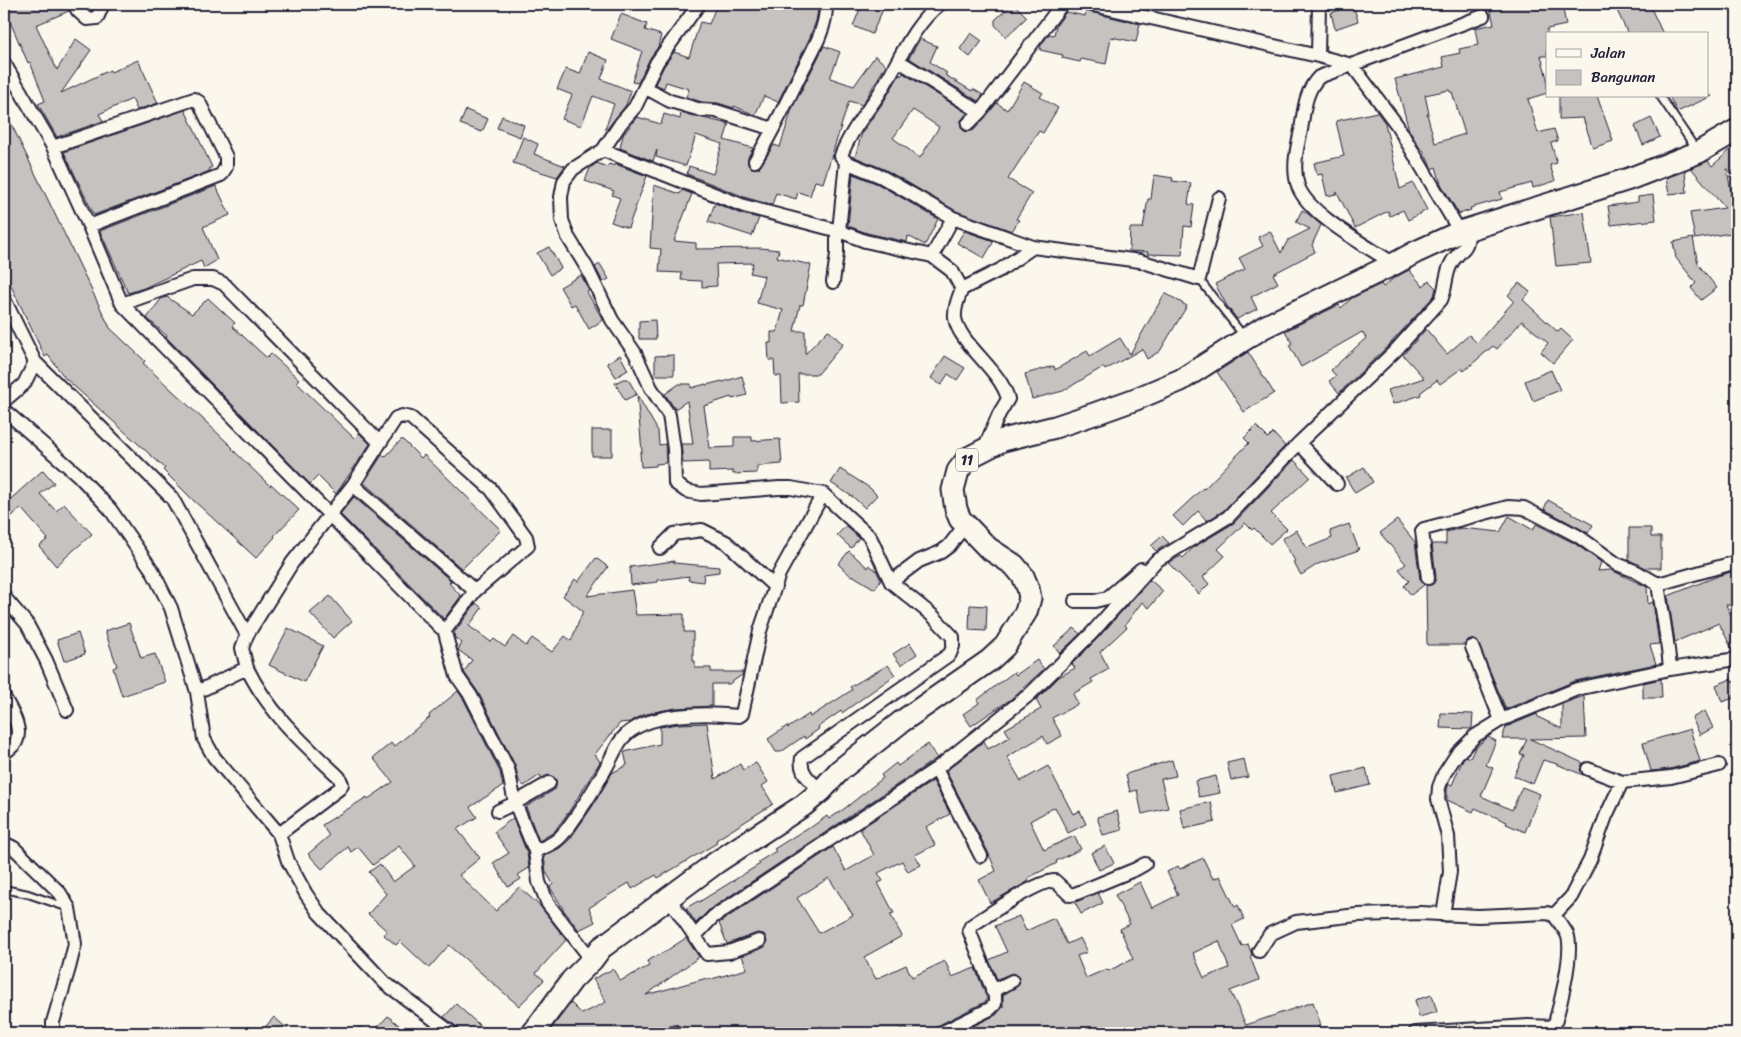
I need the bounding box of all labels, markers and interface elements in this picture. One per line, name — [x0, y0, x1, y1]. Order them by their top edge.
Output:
legend — [1546, 32, 1708, 98]
text: Jalan — [1590, 40, 1625, 66]
text: Bangunan — [1591, 64, 1655, 90]
road number: 11 — [956, 448, 978, 472]

